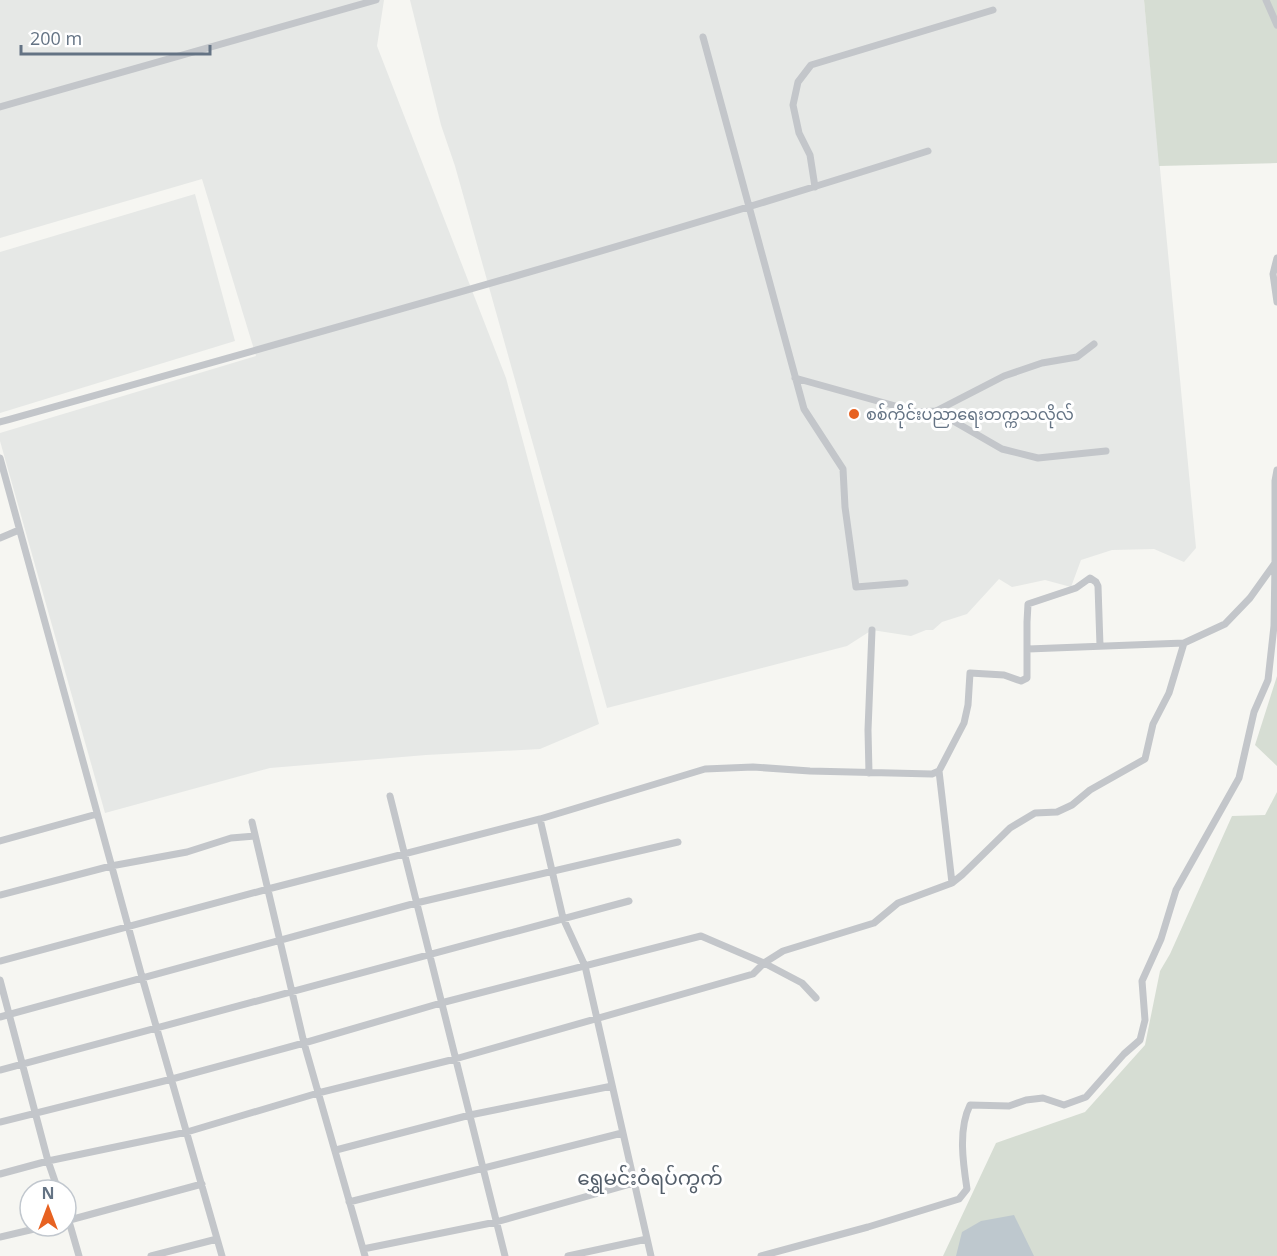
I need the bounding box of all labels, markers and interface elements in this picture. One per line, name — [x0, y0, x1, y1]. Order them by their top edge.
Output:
scale bar — [21, 18, 210, 56]
text: 200 m — [30, 26, 82, 50]
place label: စစ်ကိုင်းပညာရေးတက္ကသလိုလ် — [866, 403, 1074, 429]
marker: စစ်ကိုင်းပညာရေးတက္ကသလိုလ် — [847, 407, 861, 421]
district label: ရွှေမင်းဝံရပ်ကွက် — [577, 1164, 723, 1194]
north arrow — [18, 1178, 78, 1238]
text: N — [41, 1182, 55, 1204]

